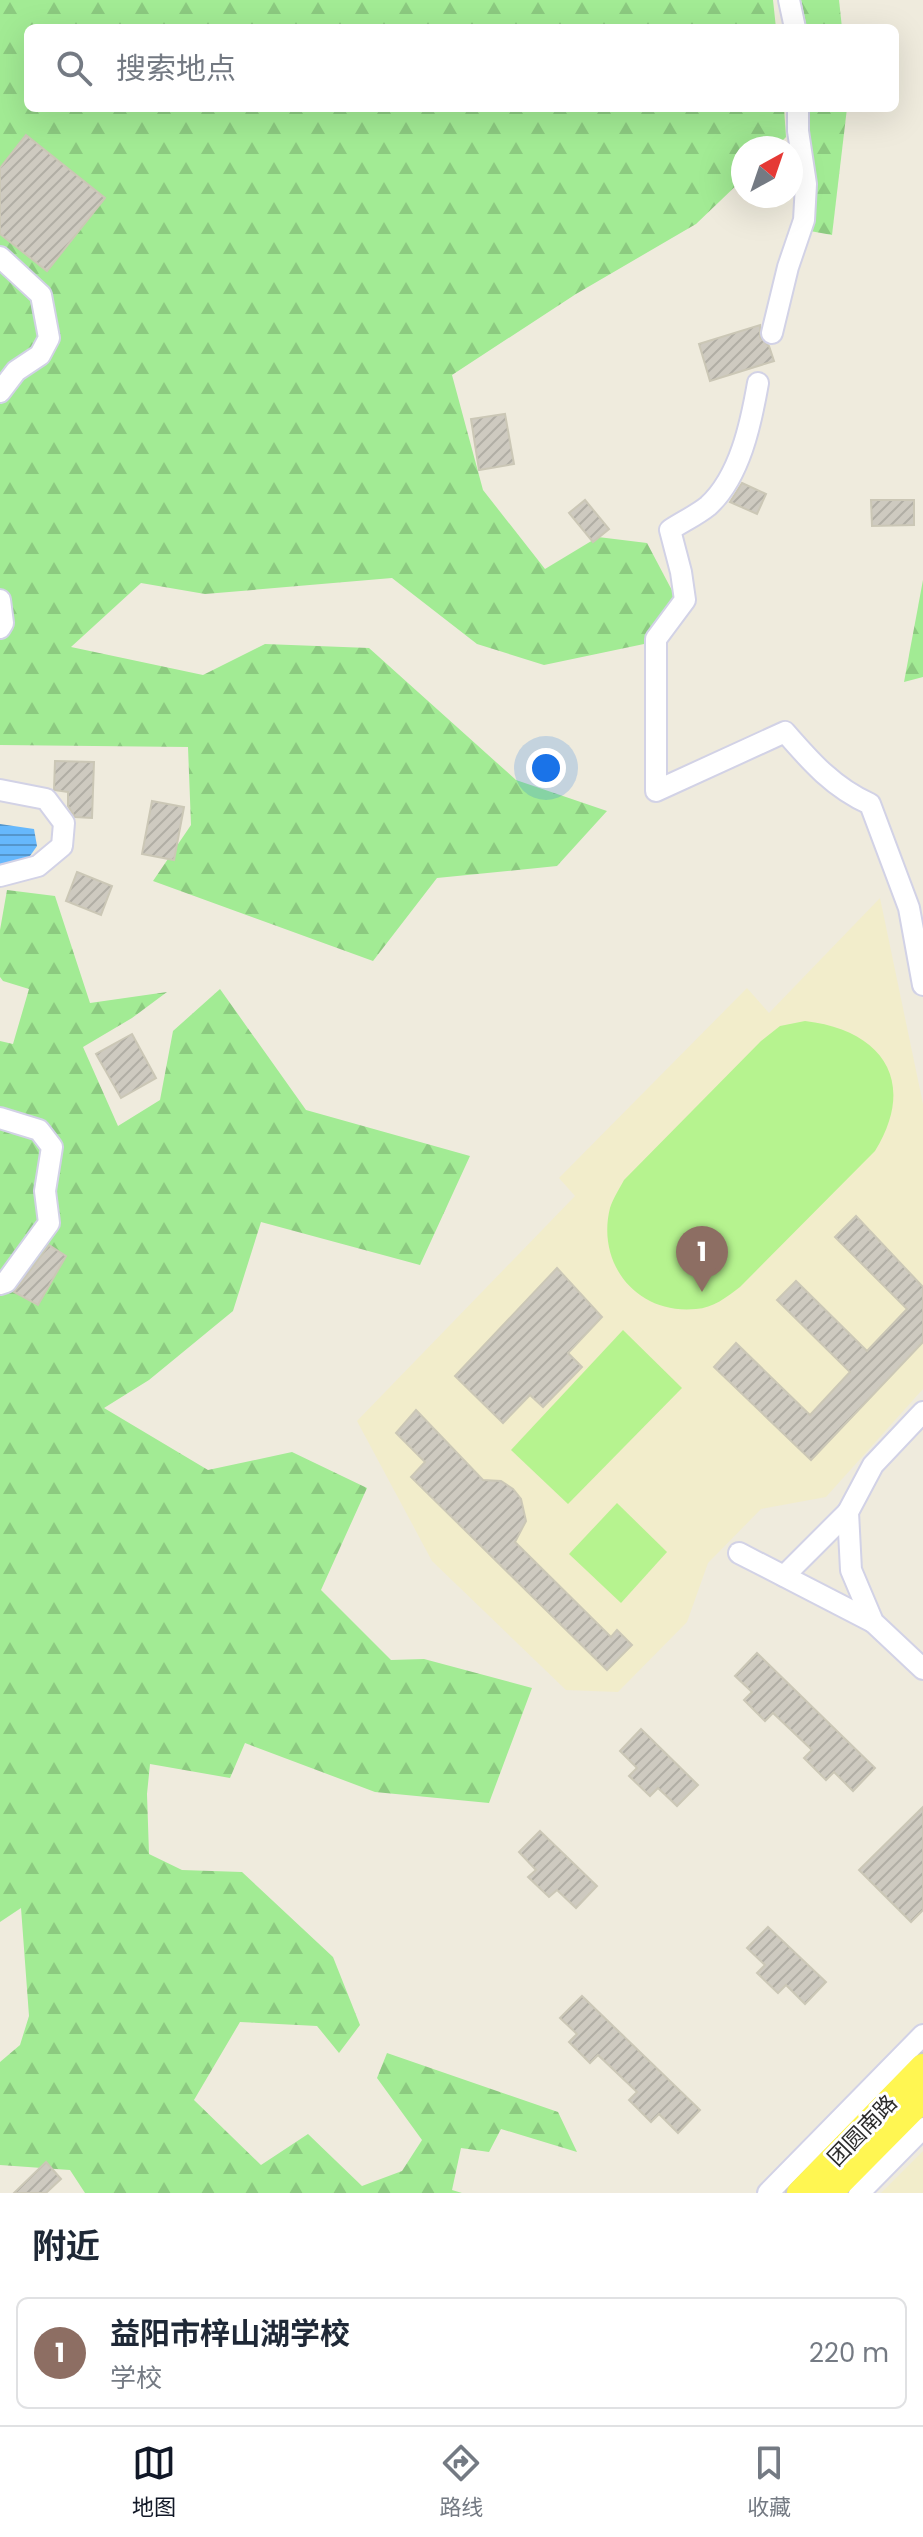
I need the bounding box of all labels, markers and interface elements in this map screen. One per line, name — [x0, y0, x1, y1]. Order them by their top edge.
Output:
search box — [24, 24, 899, 112]
icon: search — [52, 46, 96, 90]
text: 搜索地点 — [116, 47, 236, 90]
north arrow — [731, 136, 803, 208]
your location — [526, 748, 566, 788]
pin: 1 — [676, 1226, 728, 1292]
street label: 团圆南路 — [821, 2088, 904, 2173]
text: 附近 — [32, 2222, 100, 2270]
text: 益阳市梓山湖学校 — [110, 2312, 350, 2355]
text: 1 — [55, 2335, 65, 2371]
text: 220 m — [809, 2335, 889, 2371]
text: 学校 — [110, 2360, 162, 2396]
tab: 地图 — [132, 2441, 176, 2524]
tab: 路线 — [439, 2441, 483, 2524]
tab: 收藏 — [747, 2441, 791, 2524]

